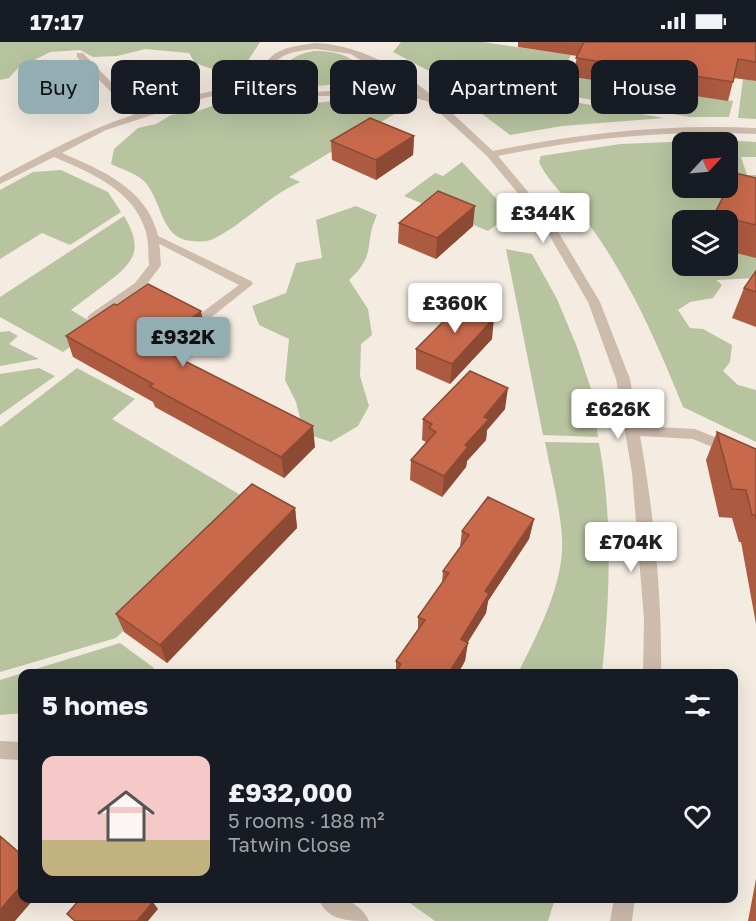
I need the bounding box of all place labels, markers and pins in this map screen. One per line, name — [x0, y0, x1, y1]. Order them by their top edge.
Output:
pin: £344K — [501, 193, 585, 244]
pin: £360K — [413, 283, 497, 334]
pin: £932K — [141, 317, 225, 368]
pin: £626K — [576, 389, 660, 440]
pin: £704K — [589, 522, 673, 573]

